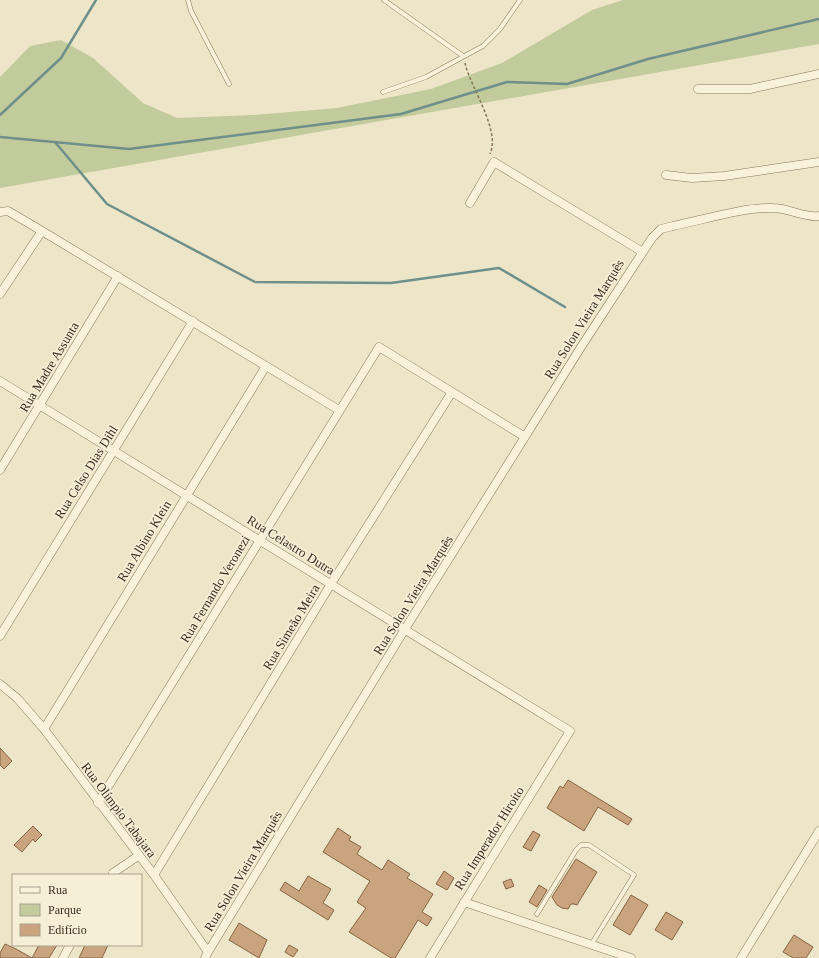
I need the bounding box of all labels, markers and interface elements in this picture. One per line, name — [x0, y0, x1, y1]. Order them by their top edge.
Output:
street label: Rua Solon Vieira Marquês — [541, 257, 627, 381]
street label: Rua Madre Assunta — [16, 319, 82, 415]
street label: Rua Celso Dias Dihl — [51, 422, 121, 521]
street label: Rua Albino Klein — [114, 497, 174, 584]
street label: Rua Celastro Dutra — [244, 512, 338, 578]
street label: Rua Fernando Veronezi — [177, 532, 253, 645]
street label: Rua Solon Vieira Marquês — [370, 533, 456, 657]
street label: Rua Simeão Meira — [259, 581, 323, 673]
street label: Rua Olímpio Tabajara — [78, 760, 160, 861]
street label: Rua Imperador Hiroito — [451, 784, 527, 892]
street label: Rua Solon Vieira Marquês — [201, 808, 285, 934]
legend — [12, 874, 142, 946]
text: Rua — [48, 883, 68, 897]
text: Parque — [48, 903, 81, 917]
text: Edifício — [48, 923, 87, 937]

